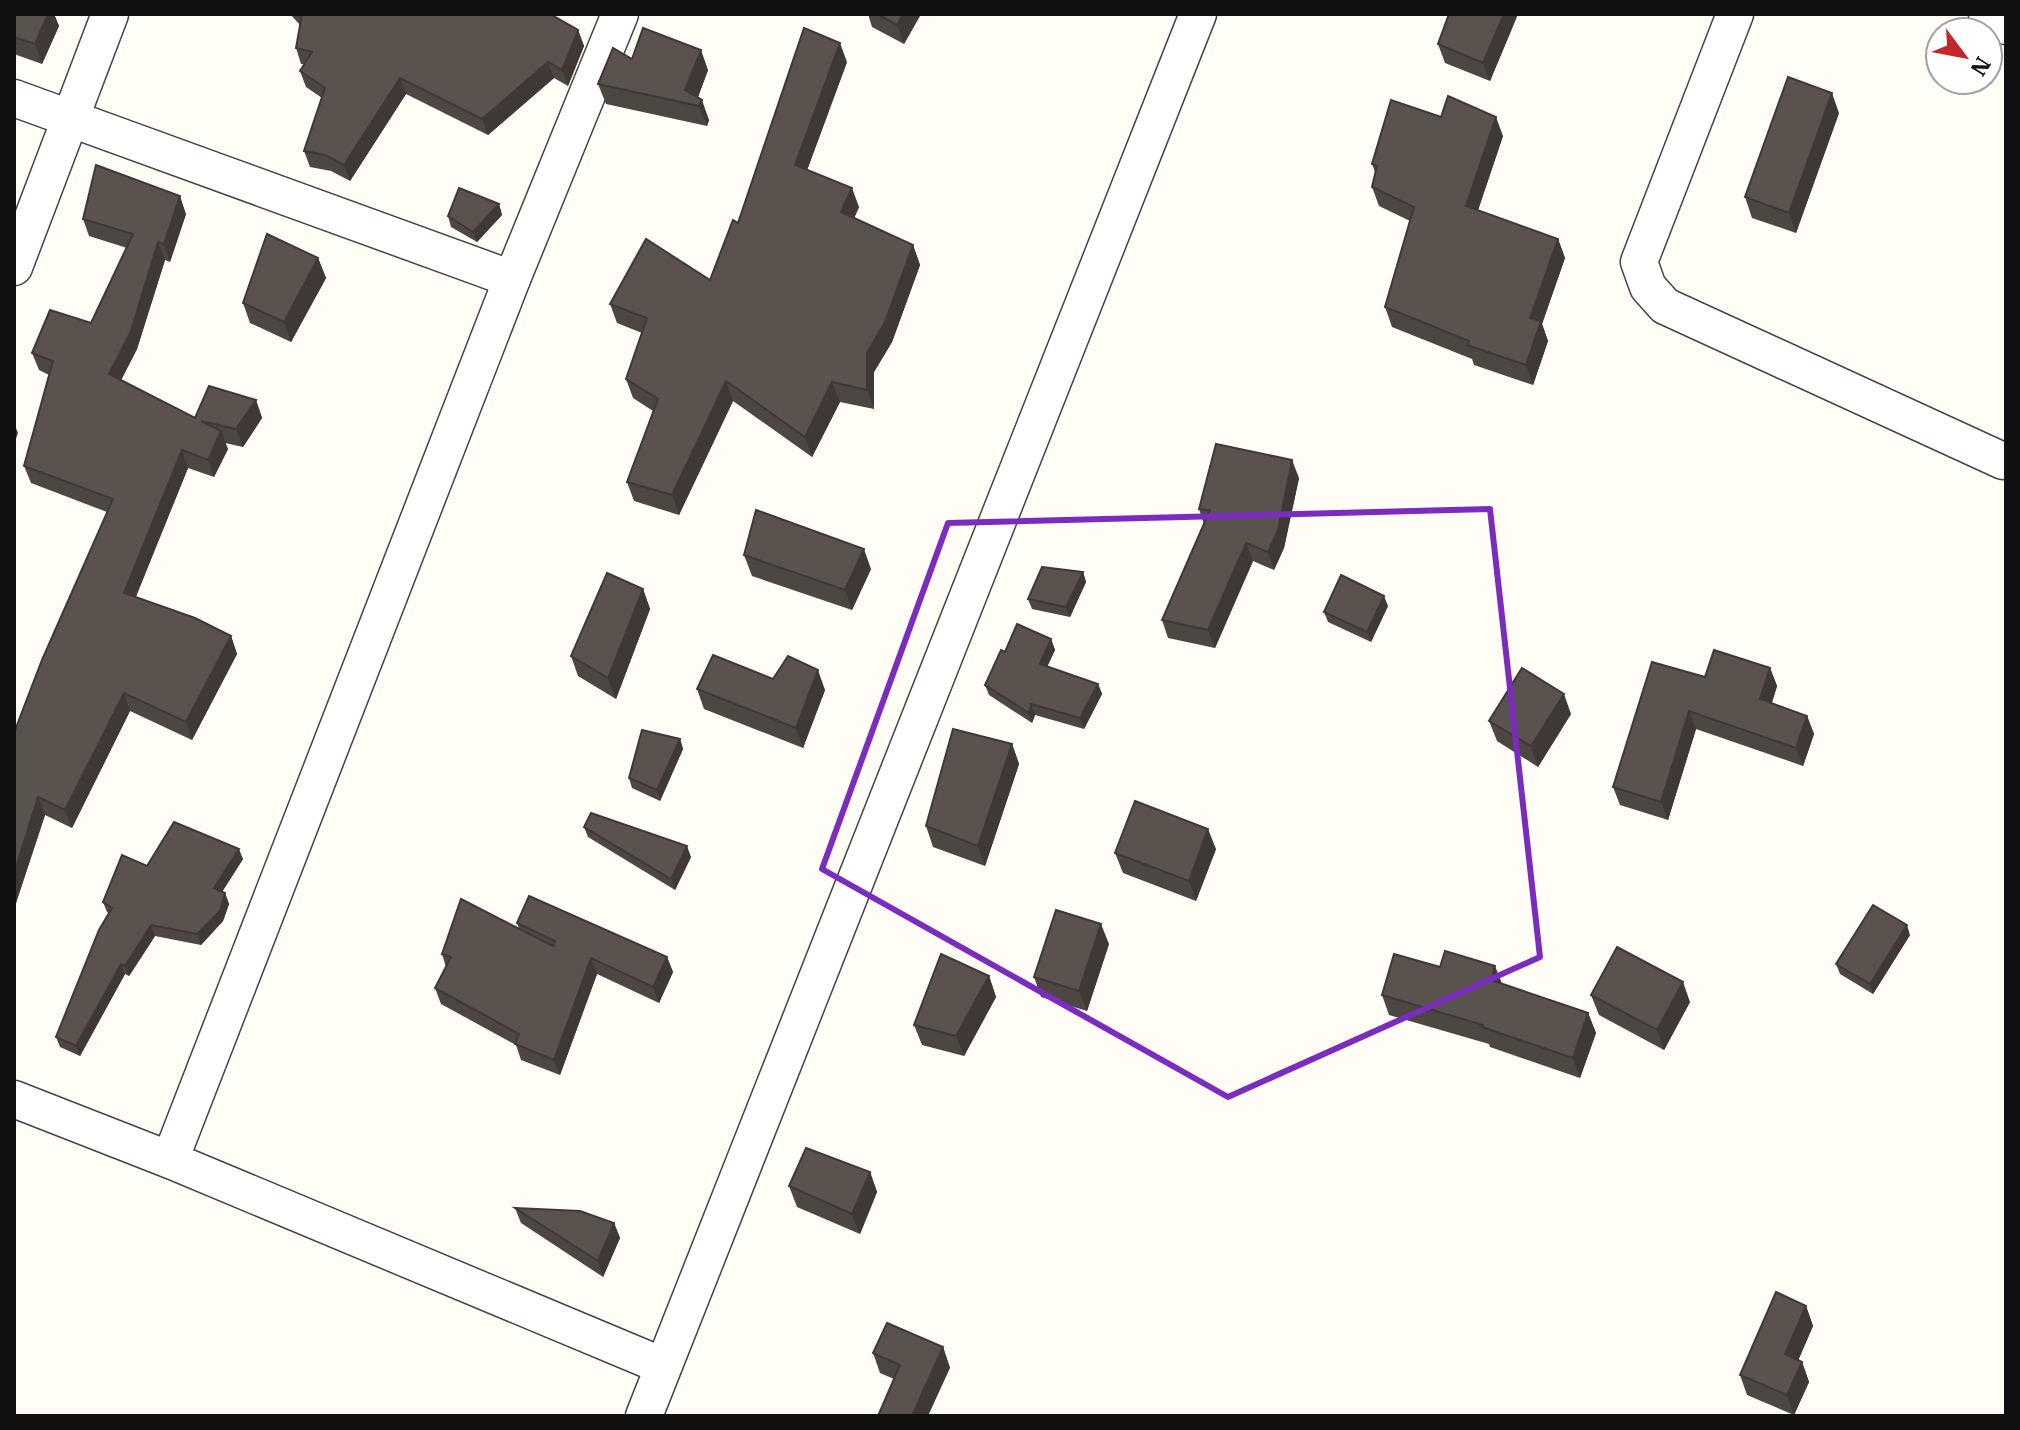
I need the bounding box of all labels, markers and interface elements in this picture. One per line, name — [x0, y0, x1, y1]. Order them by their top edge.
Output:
north arrow — [1924, 16, 2004, 96]
text: N — [1964, 52, 1998, 82]

